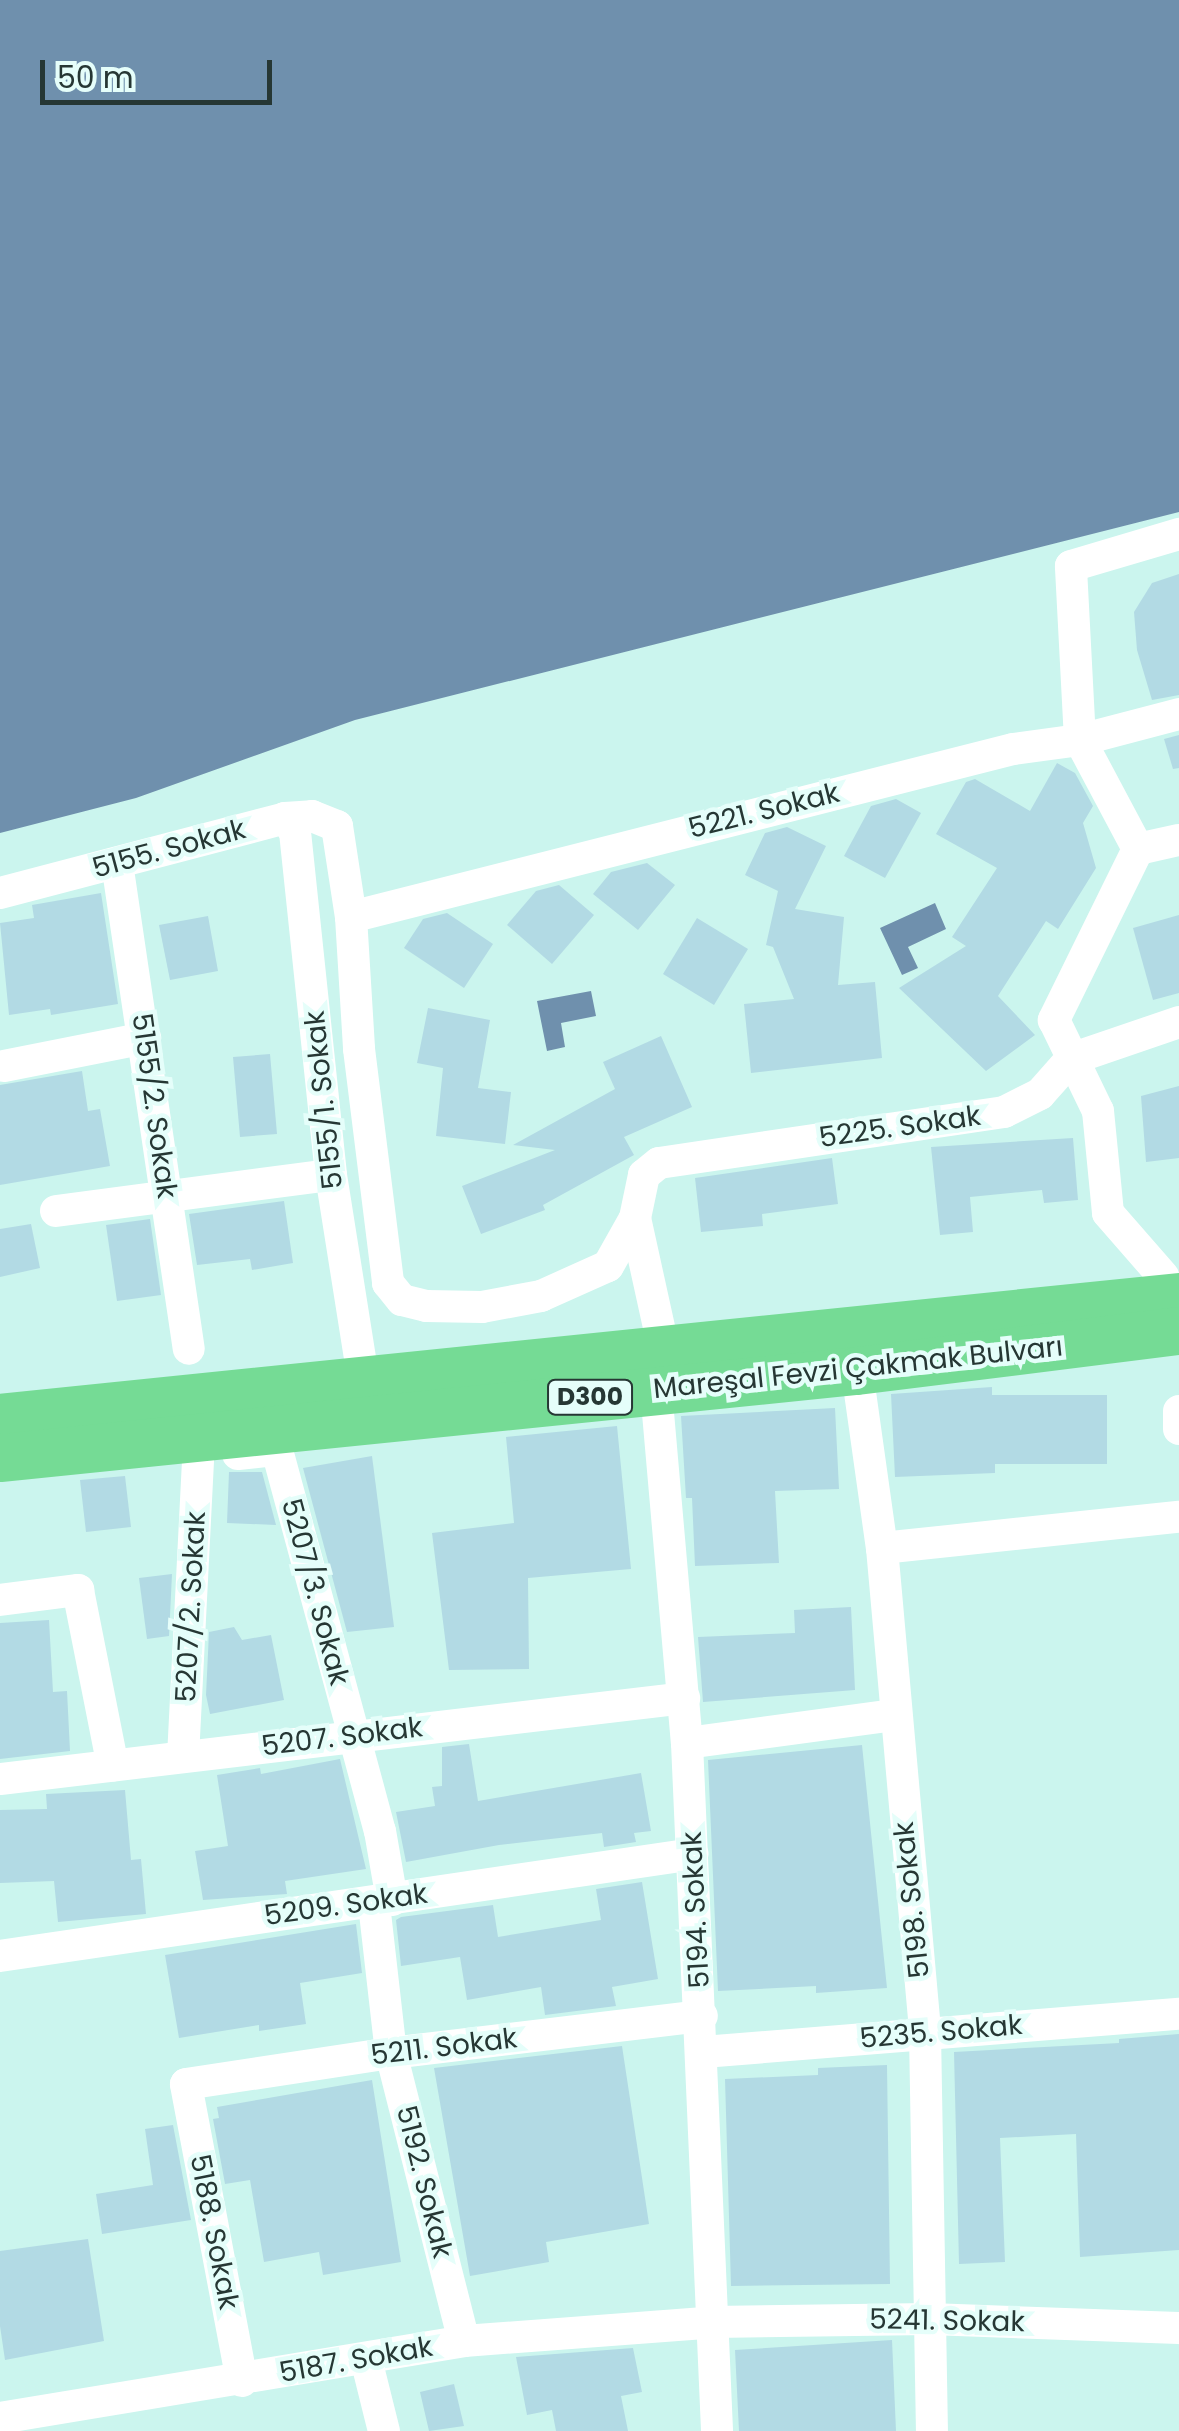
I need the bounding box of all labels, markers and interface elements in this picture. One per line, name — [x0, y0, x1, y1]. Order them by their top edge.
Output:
scale bar — [45, 40, 278, 102]
text: 50 m — [57, 56, 134, 99]
street label: 5221. Sokak — [685, 776, 843, 846]
street label: 5155. Sokak — [89, 812, 249, 886]
street label: 5155/1. Sokak — [298, 1009, 350, 1191]
street label: 5155/2. Sokak — [124, 1011, 184, 1201]
street label: 5225. Sokak — [817, 1099, 983, 1155]
street label: Mareşal Fevzi Çakmak Bulvarı — [652, 1330, 1064, 1406]
road number: D300 — [545, 1377, 635, 1417]
street label: 5207/3. Sokak — [274, 1495, 356, 1689]
street label: 5207/2. Sokak — [169, 1511, 213, 1703]
street label: 5207. Sokak — [260, 1710, 424, 1764]
street label: 5198. Sokak — [887, 1820, 937, 1980]
street label: 5194. Sokak — [675, 1831, 717, 1989]
street label: 5209. Sokak — [262, 1877, 430, 1933]
street label: 5235. Sokak — [858, 2008, 1024, 2056]
street label: 5211. Sokak — [369, 2021, 519, 2073]
street label: 5192. Sokak — [389, 2102, 459, 2262]
street label: 5188. Sokak — [182, 2152, 246, 2312]
street label: 5241. Sokak — [869, 2303, 1025, 2339]
street label: 5187. Sokak — [277, 2330, 435, 2390]

